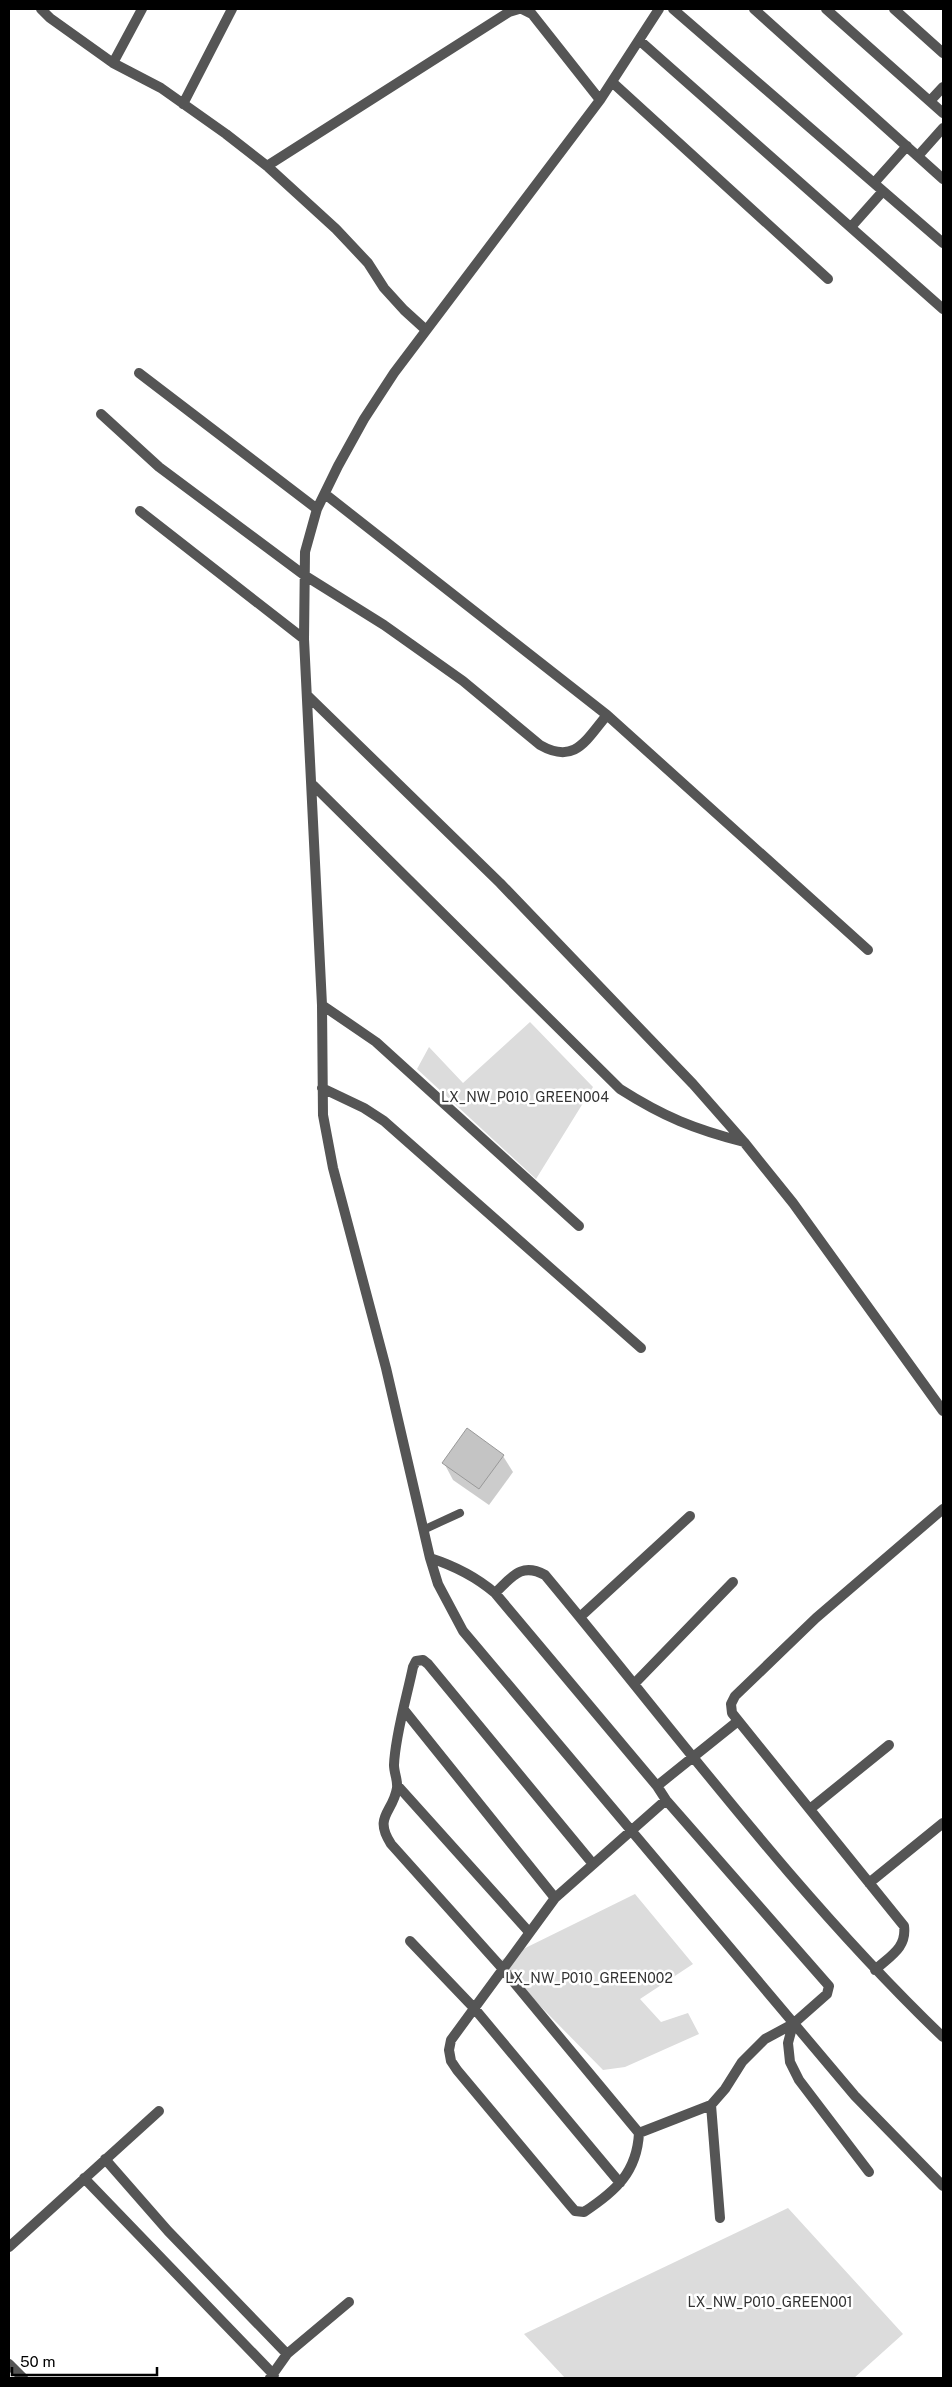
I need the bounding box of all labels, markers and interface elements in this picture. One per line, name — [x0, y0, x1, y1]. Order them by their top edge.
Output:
park label: LX_NW_P010_GREEN004 — [441, 1089, 609, 1105]
park label: LX_NW_P010_GREEN002 — [505, 1970, 673, 1986]
park label: LX_NW_P010_GREEN001 — [688, 2294, 852, 2310]
scale bar — [12, 2344, 158, 2376]
text: 50 m — [20, 2353, 55, 2370]

